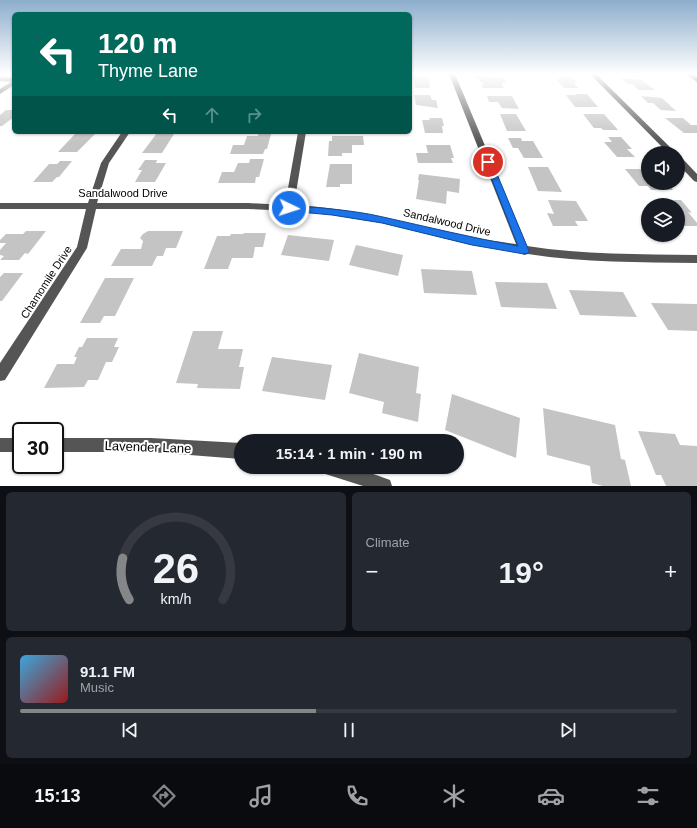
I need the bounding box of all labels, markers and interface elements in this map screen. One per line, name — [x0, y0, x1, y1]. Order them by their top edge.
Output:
icon: left — [32, 28, 84, 80]
text: 120 m — [98, 28, 177, 59]
text: Thyme Lane — [98, 61, 198, 81]
icon: left — [159, 104, 181, 126]
icon: ahead — [201, 104, 223, 126]
icon: right — [243, 104, 265, 126]
pin — [471, 145, 505, 179]
map controls — [641, 146, 685, 242]
button: sound — [641, 146, 685, 190]
icon: arrive — [477, 151, 499, 173]
street label: Sandalwood Drive — [78, 187, 168, 199]
position arrow — [268, 187, 310, 229]
button: layers — [641, 198, 685, 242]
street label: Sandalwood Drive — [402, 206, 492, 238]
street label: Chamomile Drive — [18, 243, 74, 321]
speed limit sign: 30 — [12, 422, 64, 474]
street label: Lavender Lane — [104, 438, 192, 456]
text: 15:14 · 1 min · 190 m — [276, 445, 422, 462]
text: Climate — [366, 535, 410, 550]
text: 26 — [153, 544, 199, 591]
text: 19° — [499, 556, 544, 589]
text: − — [366, 559, 378, 584]
text: + — [664, 559, 677, 584]
text: km/h — [160, 590, 191, 606]
text: 91.1 FM — [80, 663, 135, 680]
text: Music — [80, 680, 114, 695]
icon: previous — [119, 719, 141, 741]
icon: pause — [338, 719, 360, 741]
icon: next — [557, 719, 579, 741]
icon: directions — [150, 782, 178, 810]
icon: music — [247, 782, 275, 810]
icon: phone — [343, 782, 371, 810]
icon: climate — [440, 782, 468, 810]
icon: car — [537, 782, 565, 810]
icon: filters — [634, 782, 662, 810]
text: 15:13 — [34, 786, 81, 806]

